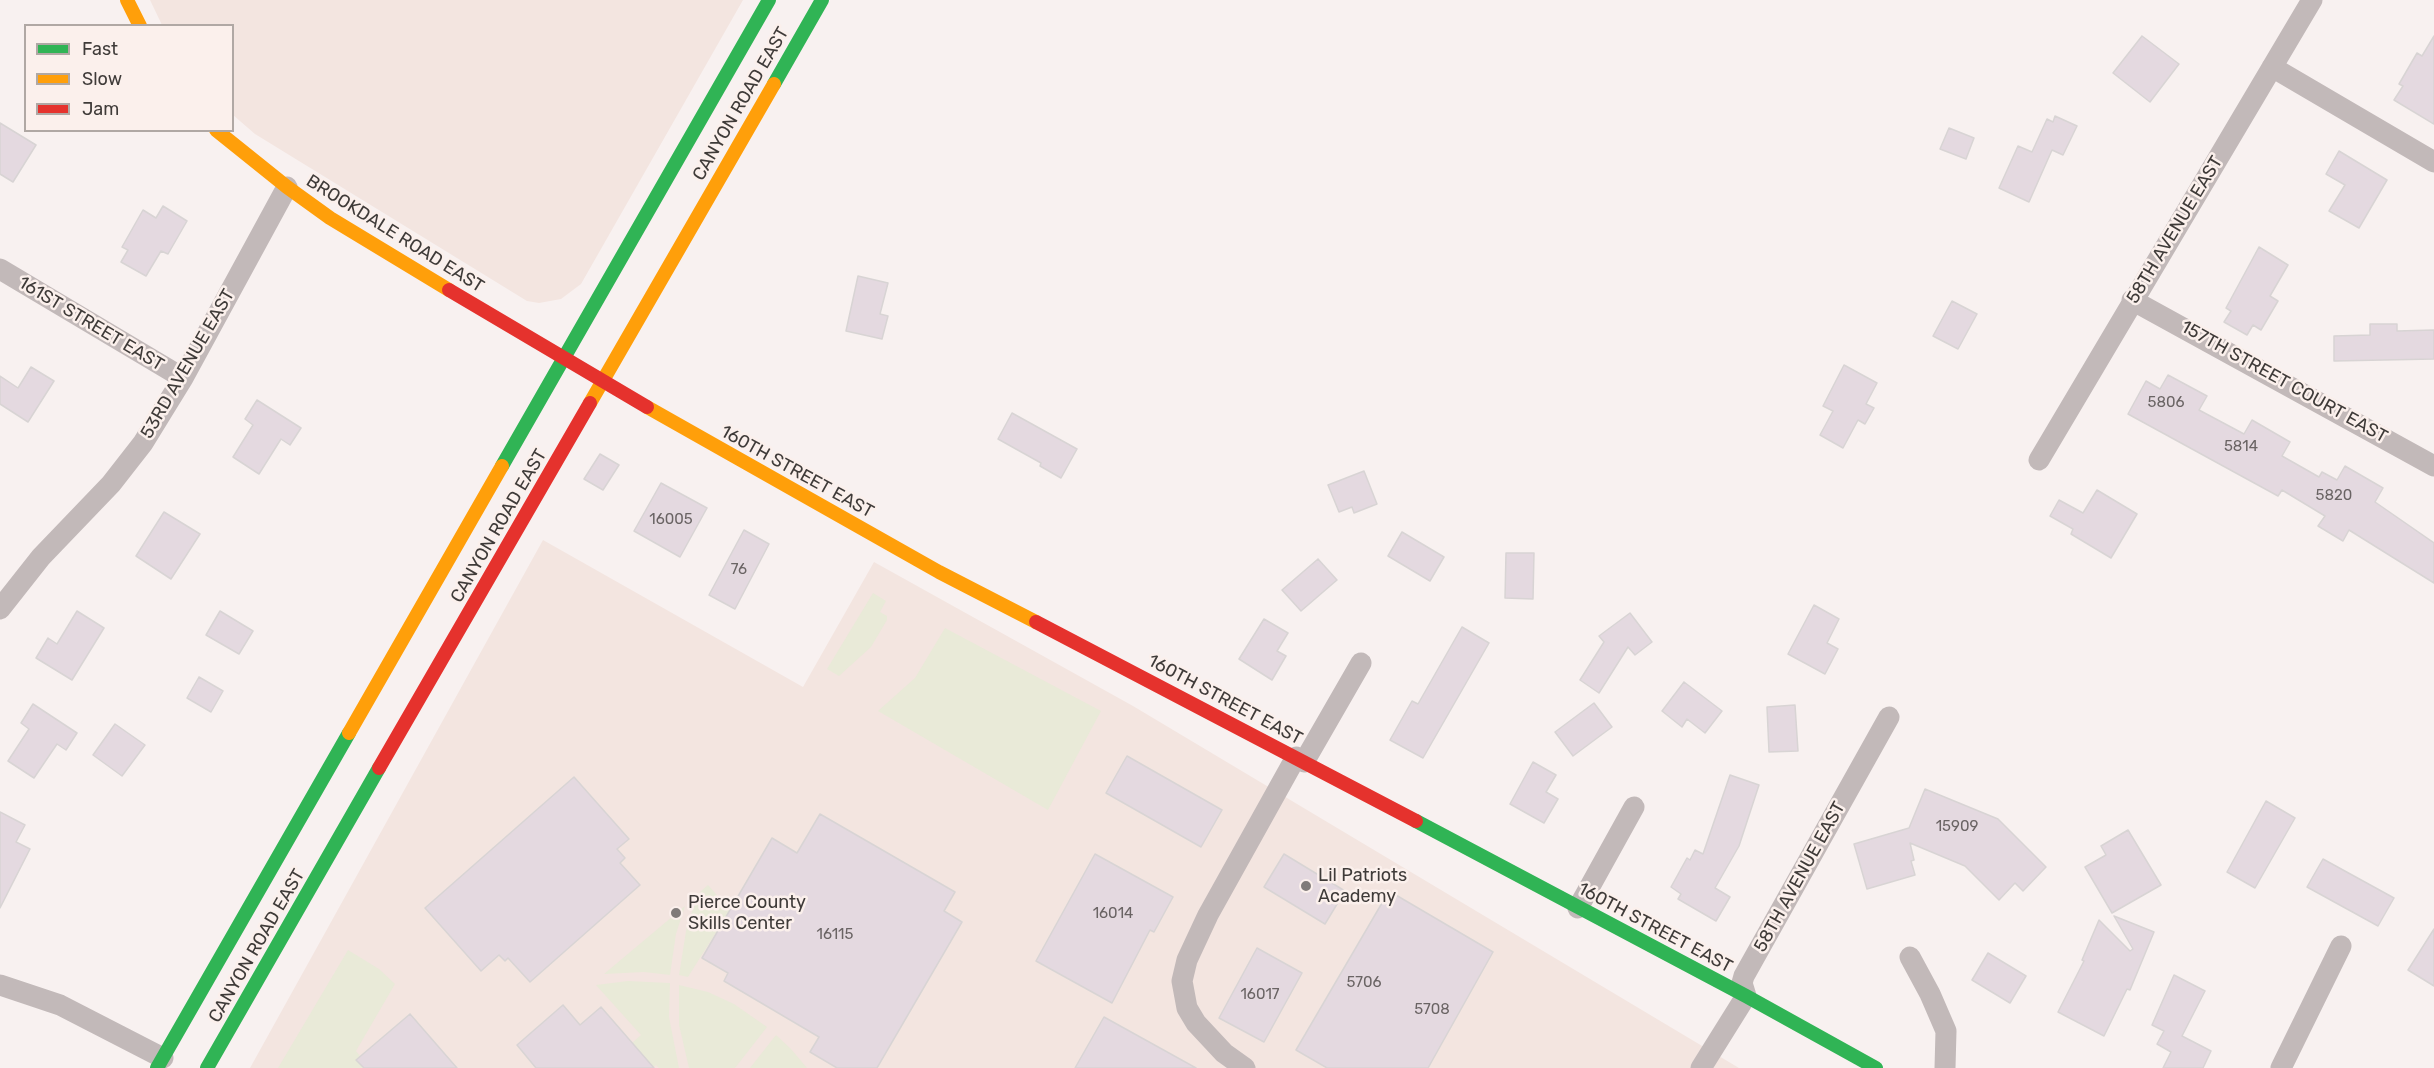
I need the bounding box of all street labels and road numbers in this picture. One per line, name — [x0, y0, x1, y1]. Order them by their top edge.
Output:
street label: CANYON ROAD EAST — [688, 23, 794, 185]
street label: 58TH AVENUE EAST — [2122, 152, 2228, 308]
street label: BROOKDALE ROAD EAST — [302, 170, 488, 298]
street label: 161ST STREET EAST — [14, 272, 168, 376]
street label: 53RD AVENUE EAST — [136, 286, 240, 442]
street label: 157TH STREET COURT EAST — [2177, 316, 2391, 448]
street label: 160TH STREET EAST — [717, 421, 877, 523]
street label: CANYON ROAD EAST — [446, 445, 552, 607]
street label: 160TH STREET EAST — [1144, 650, 1306, 750]
street label: 58TH AVENUE EAST — [1750, 798, 1850, 956]
street label: CANYON ROAD EAST — [204, 865, 310, 1027]
street label: 160TH STREET EAST — [1574, 878, 1736, 978]

